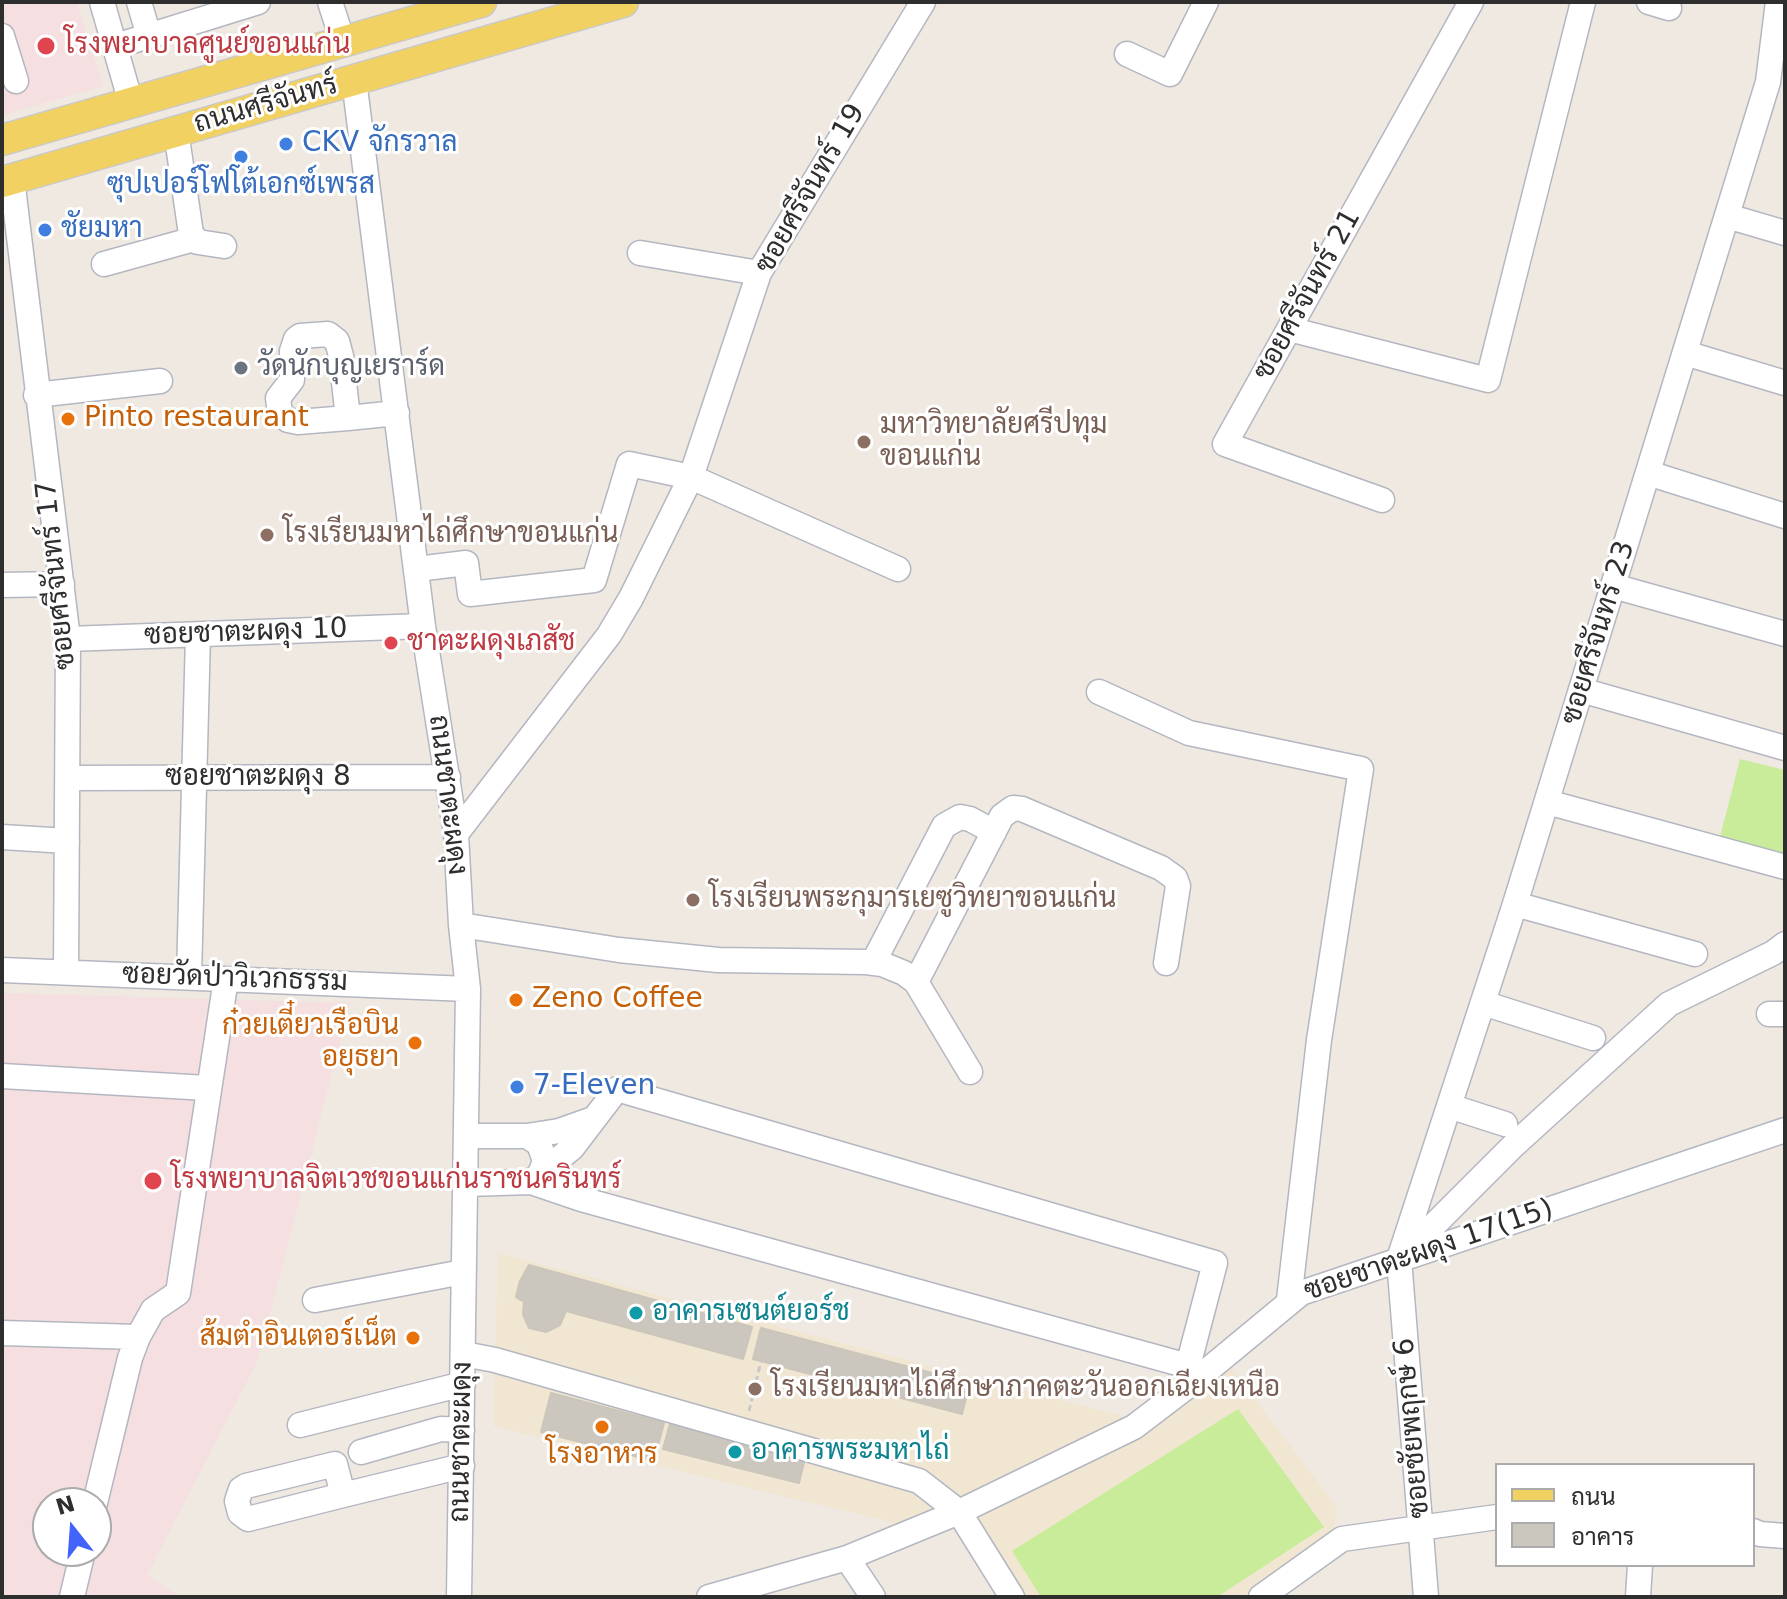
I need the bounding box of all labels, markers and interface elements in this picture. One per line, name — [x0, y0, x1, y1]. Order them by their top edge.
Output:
place label: โรงพยาบาลศูนย์ขอนแก่น — [64, 29, 350, 63]
marker: โรงพยาบาลศูนย์ขอนแก่น — [35, 35, 57, 57]
street label: ถนนศรีจันทร์ — [190, 68, 342, 142]
street label: ซอยศรีจันทร์ 19 — [749, 98, 873, 280]
place label: CKV จักรวาล — [302, 127, 457, 161]
marker: CKV จักรวาล — [277, 135, 295, 153]
marker: ซุปเปอร์โฟโต้เอกซ์เพรส — [232, 148, 250, 166]
place label: ซุปเปอร์โฟโต้เอกซ์เพรส — [107, 169, 375, 203]
street label: ซอยศรีจันทร์ 21 — [1247, 204, 1369, 386]
place label: ชัยมหา — [61, 213, 143, 247]
marker: ชัยมหา — [36, 221, 54, 239]
place label: วัดนักบุญเยราร์ด — [257, 351, 445, 385]
marker: วัดนักบุญเยราร์ด — [232, 359, 250, 377]
place label: Pinto restaurant — [84, 402, 309, 436]
place label: มหาวิทยาลัยศรีปทุม ขอนแก่น — [880, 409, 1107, 475]
marker: Pinto restaurant — [59, 410, 77, 428]
marker: มหาวิทยาลัยศรีปทุม ขอนแก่น — [855, 433, 873, 451]
street label: ซอยศรีจันทร์ 17 — [30, 479, 84, 671]
place label: โรงเรียนมหาไถ่ศึกษาขอนแก่น — [283, 518, 618, 552]
marker: โรงเรียนมหาไถ่ศึกษาขอนแก่น — [258, 526, 276, 544]
street label: ซอยศรีจันทร์ 23 — [1555, 537, 1643, 729]
street label: ซอยชาตะผดุง 10 — [144, 613, 348, 653]
place label: ชาตะผดุงเภสัช — [407, 626, 575, 660]
marker: ชาตะผดุงเภสัช — [382, 634, 400, 652]
street label: ถนนชาตะผดุง — [421, 713, 473, 877]
street label: ซอยชาตะผดุง 8 — [165, 761, 351, 795]
place label: โรงเรียนพระกุมารเยซูวิทยาขอนแก่น — [709, 883, 1116, 917]
marker: โรงเรียนพระกุมารเยซูวิทยาขอนแก่น — [684, 891, 702, 909]
street label: ซอยวัดป่าวิเวกธรรม — [122, 958, 348, 1000]
place label: Zeno Coffee — [532, 983, 703, 1017]
marker: Zeno Coffee — [507, 991, 525, 1009]
place label: ก๋วยเตี๋ยวเรือบิน อยุธยา — [222, 1010, 399, 1076]
marker: ก๋วยเตี๋ยวเรือบิน อยุธยา — [406, 1034, 424, 1052]
place label: 7-Eleven — [533, 1070, 655, 1104]
marker: 7-Eleven — [508, 1078, 526, 1096]
place label: โรงพยาบาลจิตเวชขอนแก่นราชนครินทร์ — [171, 1164, 621, 1198]
marker: โรงพยาบาลจิตเวชขอนแก่นราชนครินทร์ — [142, 1170, 164, 1192]
street label: ซอยชาตะผดุง 17(15) — [1300, 1193, 1558, 1309]
place label: อาคารเซนต์ยอร์ช — [652, 1296, 850, 1330]
marker: อาคารเซนต์ยอร์ช — [627, 1304, 645, 1322]
place label: ส้มตำอินเตอร์เน็ต — [200, 1321, 397, 1355]
marker: ส้มตำอินเตอร์เน็ต — [404, 1329, 422, 1347]
street label: ซอยชัยพฤกษ์ 6 — [1388, 1336, 1438, 1520]
street label: ถนนชาตะผดุง — [444, 1361, 480, 1523]
place label: โรงเรียนมหาไถ่ศึกษาภาคตะวันออกเฉียงเหนือ — [771, 1372, 1280, 1406]
marker: โรงเรียนมหาไถ่ศึกษาภาคตะวันออกเฉียงเหนือ — [746, 1380, 764, 1398]
marker: โรงอาหาร — [593, 1418, 611, 1436]
place label: อาคารพระมหาไถ่ — [751, 1435, 949, 1469]
place label: โรงอาหาร — [546, 1439, 658, 1473]
marker: อาคารพระมหาไถ่ — [726, 1443, 744, 1461]
legend — [1495, 1463, 1755, 1567]
text: ถนน — [1571, 1483, 1616, 1511]
north arrow — [32, 1487, 112, 1567]
text: N — [53, 1491, 78, 1520]
text: อาคาร — [1571, 1523, 1634, 1551]

